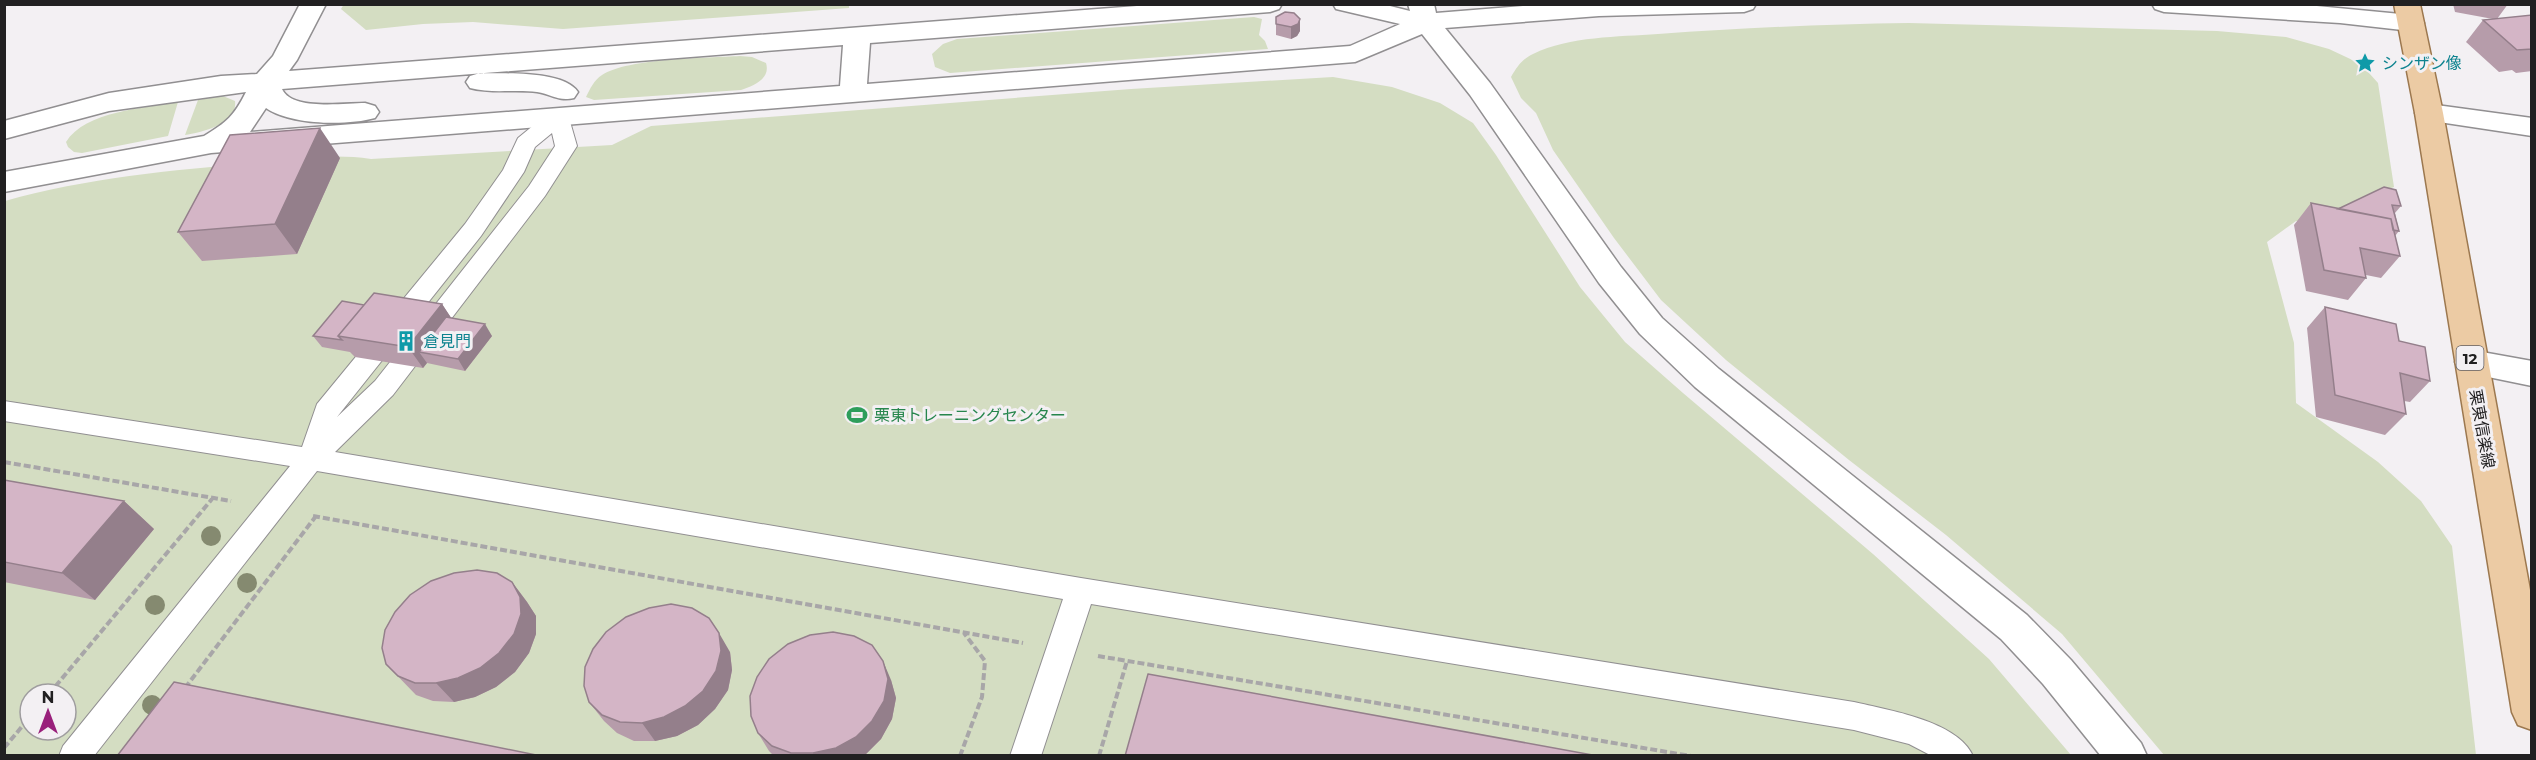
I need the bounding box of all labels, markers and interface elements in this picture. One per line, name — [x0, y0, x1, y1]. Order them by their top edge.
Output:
place icon: シンザン像 — [2353, 51, 2377, 75]
place label: シンザン像 — [2382, 54, 2462, 73]
building icon: 倉見門 — [394, 329, 418, 353]
place label: 倉見門 — [423, 332, 471, 351]
road number: 12 — [2456, 346, 2484, 370]
street label: 栗東信楽線 — [2466, 388, 2498, 470]
sports icon: 栗東トレーニングセンター — [845, 403, 869, 427]
place label: 栗東トレーニングセンター — [874, 406, 1066, 425]
north arrow — [18, 682, 78, 742]
text: N — [42, 688, 54, 707]

